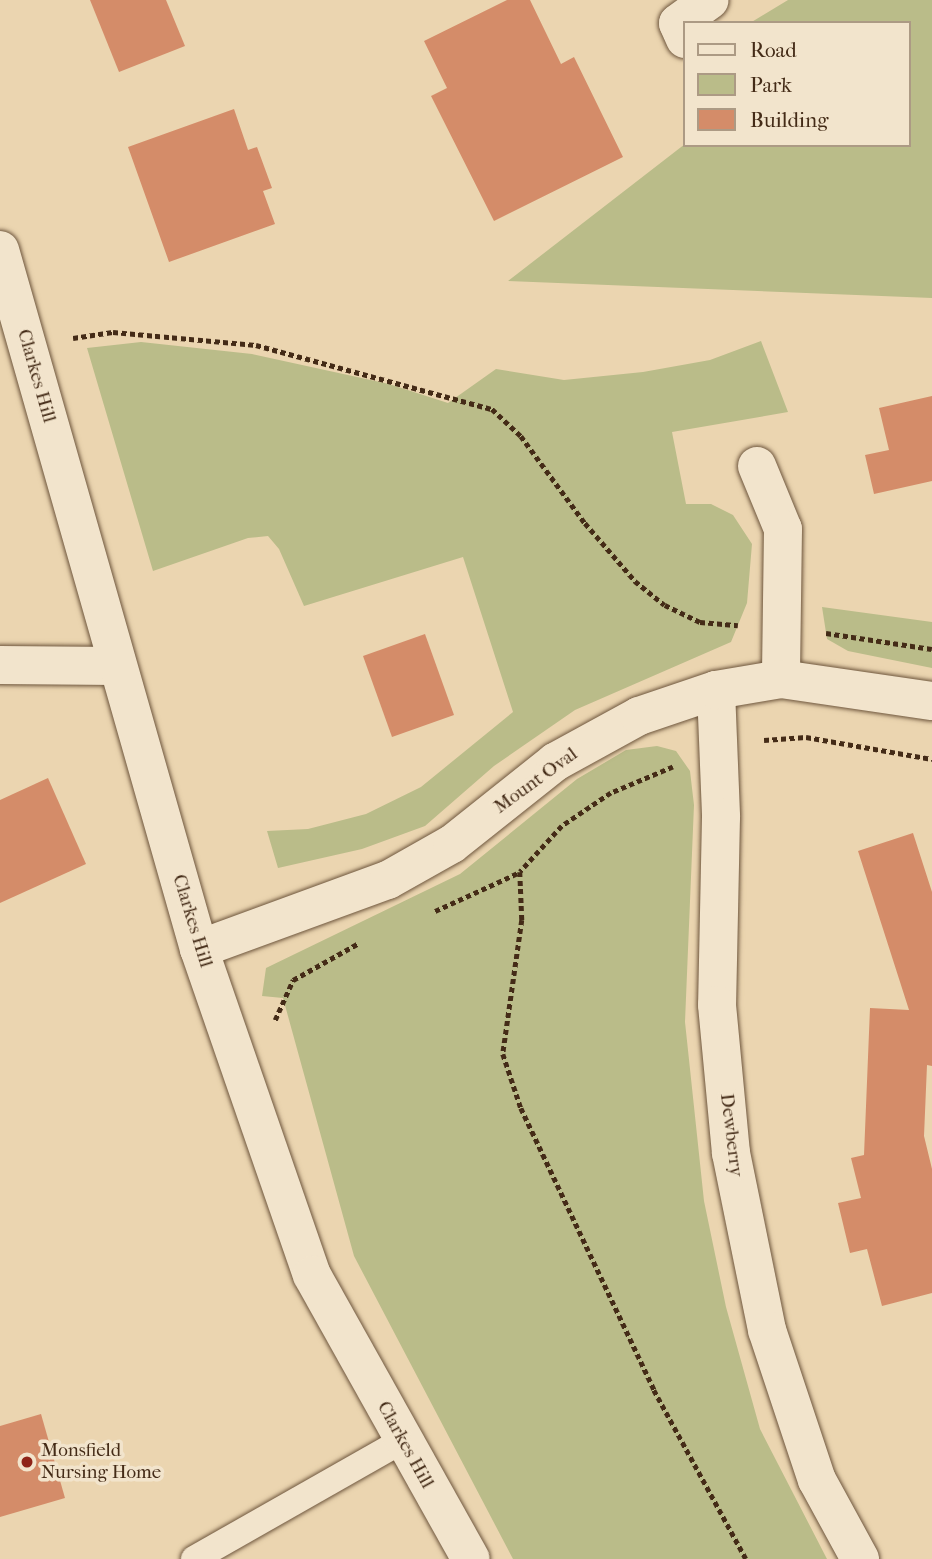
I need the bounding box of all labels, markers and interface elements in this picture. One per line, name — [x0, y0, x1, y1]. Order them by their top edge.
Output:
legend — [684, 21, 911, 147]
text: Road — [750, 38, 797, 62]
text: Park — [750, 73, 792, 97]
text: Building — [750, 108, 828, 132]
street label: Clarkes Hill — [12, 327, 60, 425]
street label: Mount Oval — [490, 743, 582, 819]
street label: Clarkes Hill — [167, 872, 217, 970]
street label: Dewberry — [715, 1092, 747, 1178]
street label: Clarkes Hill — [372, 1398, 438, 1492]
place label: Monsfield Nursing Home — [41, 1440, 161, 1484]
marker: Monsfield Nursing Home — [19, 1454, 35, 1470]

